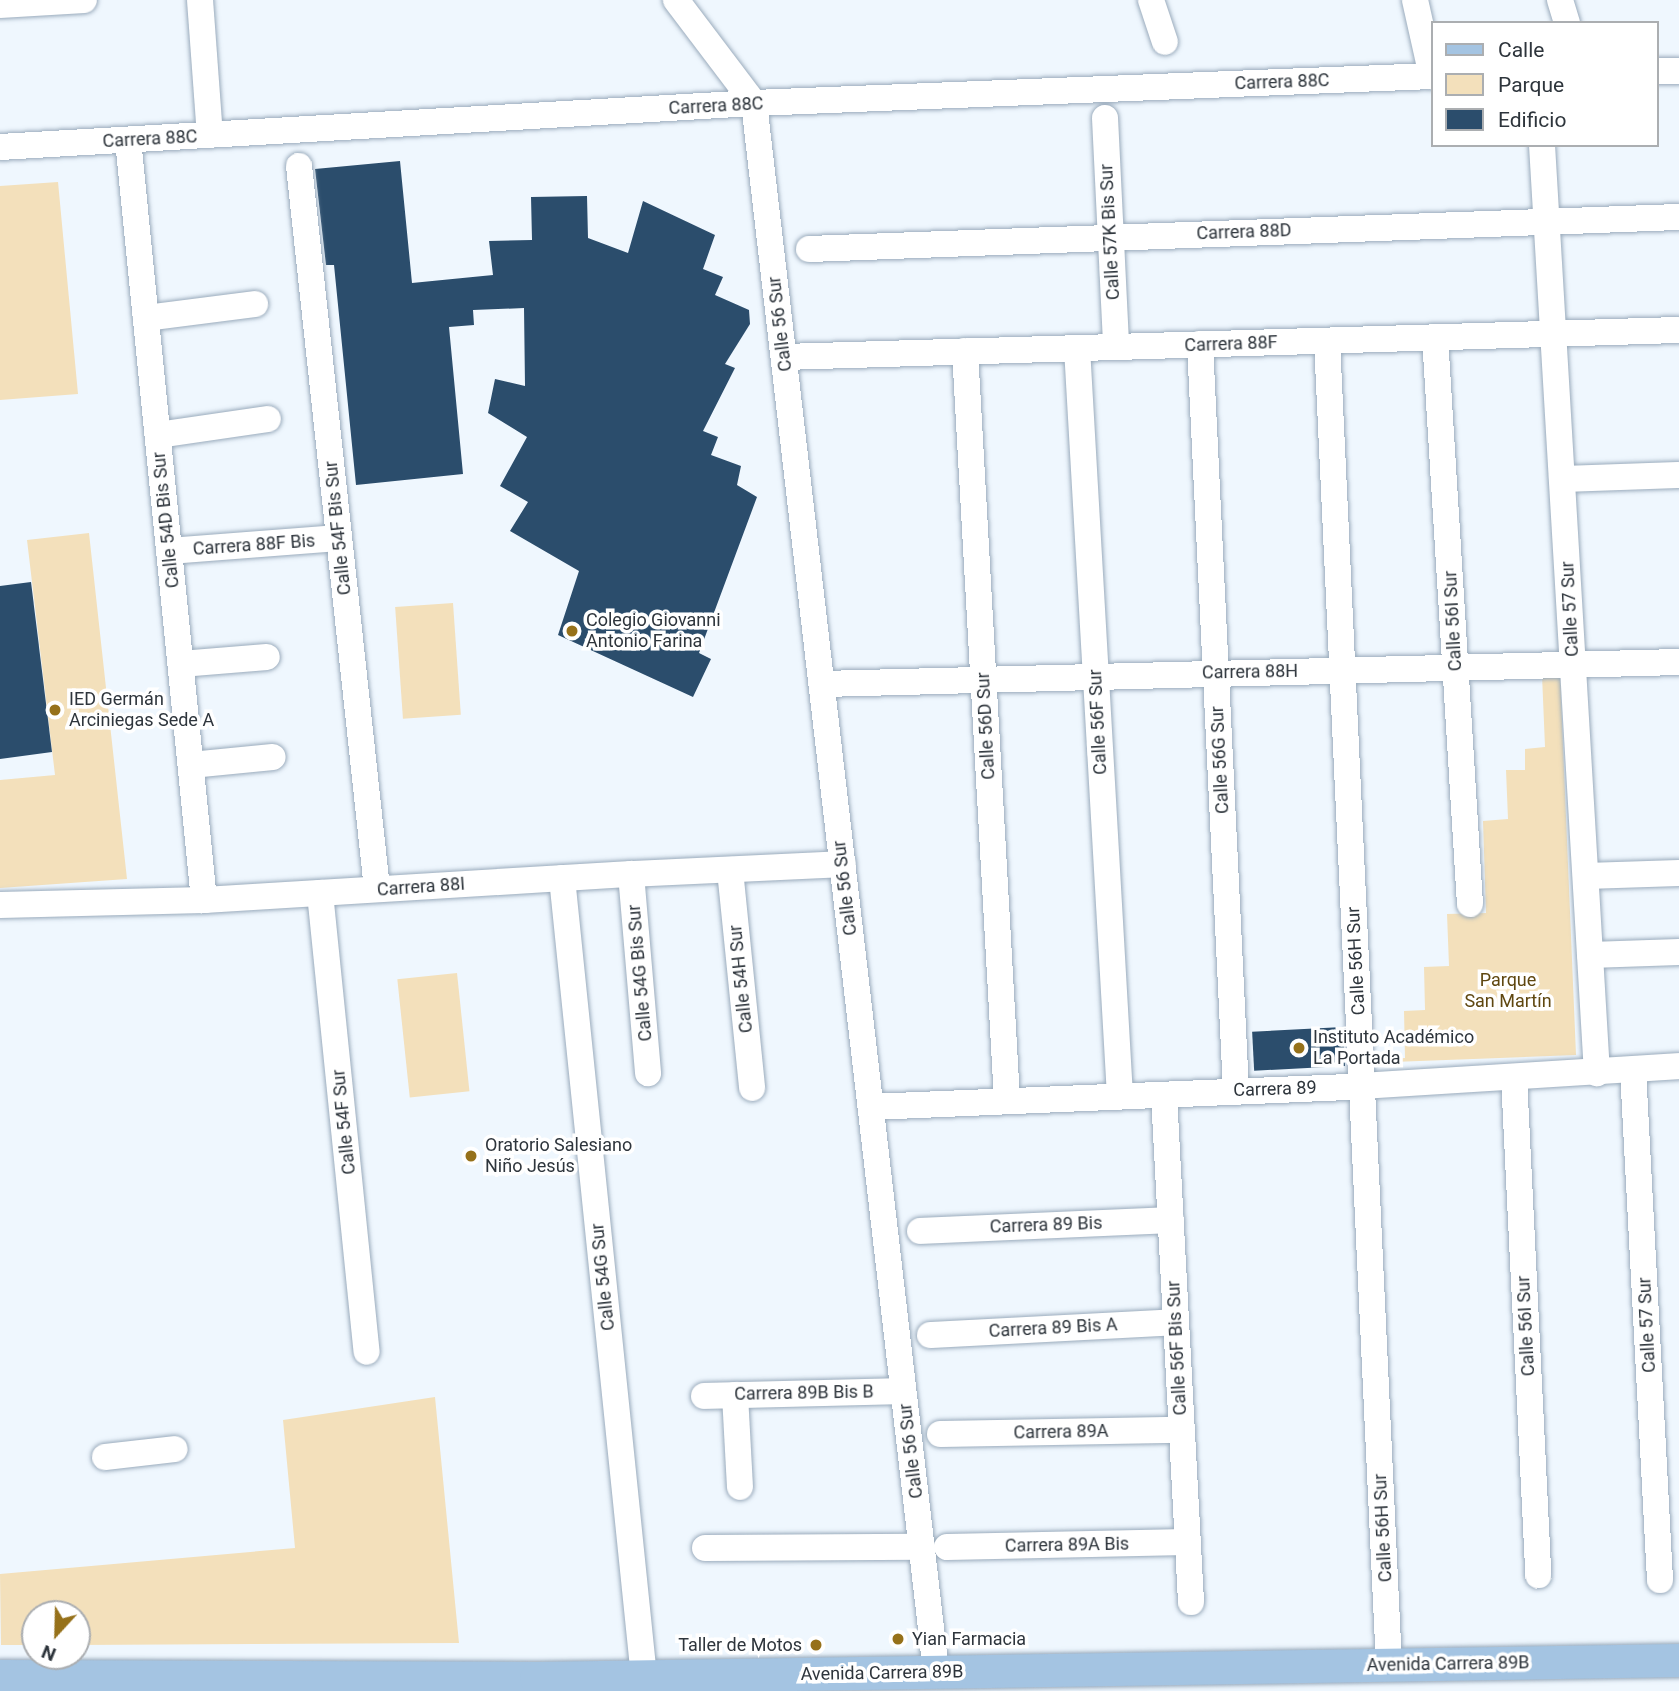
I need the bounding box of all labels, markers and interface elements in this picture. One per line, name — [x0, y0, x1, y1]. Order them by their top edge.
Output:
legend — [1430, 21, 1658, 147]
text: Calle — [1498, 38, 1544, 62]
street label: Carrera 88C — [1234, 70, 1330, 94]
text: Parque — [1498, 73, 1564, 97]
street label: Carrera 88C — [668, 93, 764, 119]
text: Edificio — [1498, 108, 1566, 132]
street label: Carrera 88C — [102, 126, 198, 152]
street label: Calle 57K Bis Sur — [1096, 163, 1124, 301]
street label: Carrera 88D — [1196, 220, 1292, 244]
street label: Calle 56 Sur — [763, 275, 797, 373]
street label: Carrera 88F — [1184, 332, 1278, 356]
street label: Calle 54D Bis Sur — [148, 451, 184, 589]
street label: Calle 54F Bis Sur — [320, 460, 356, 596]
street label: Carrera 88F Bis — [192, 530, 316, 560]
street label: Calle 57 Sur — [1557, 561, 1583, 657]
street label: Calle 56I Sur — [1440, 570, 1466, 672]
place label: Colegio Giovanni Antonio Farina — [586, 610, 721, 652]
marker: Colegio Giovanni Antonio Farina — [564, 623, 580, 639]
street label: Carrera 88H — [1202, 660, 1298, 684]
street label: Calle 56F Sur — [1084, 669, 1112, 775]
street label: Calle 56D Sur — [972, 672, 1000, 780]
place label: IED Germán Arciniegas Sede A — [69, 689, 214, 732]
marker: IED Germán Arciniegas Sede A — [47, 702, 63, 718]
street label: Calle 56G Sur — [1206, 706, 1234, 814]
street label: Calle 56 Sur — [828, 839, 862, 937]
street label: Carrera 88I — [376, 873, 466, 901]
street label: Calle 54G Bis Sur — [623, 904, 657, 1042]
street label: Calle 56H Sur — [1342, 906, 1370, 1016]
street label: Calle 54H Sur — [725, 924, 757, 1034]
park label: Parque San Martín — [1464, 970, 1552, 1012]
place label: Instituto Académico La Portada — [1313, 1027, 1474, 1070]
marker: Instituto Académico La Portada — [1291, 1040, 1307, 1056]
street label: Calle 54F Sur — [328, 1068, 360, 1176]
street label: Carrera 89 — [1233, 1077, 1317, 1101]
place label: Oratorio Salesiano Niño Jesús — [485, 1135, 632, 1178]
marker: Oratorio Salesiano Niño Jesús — [463, 1148, 479, 1164]
street label: Carrera 89 Bis — [989, 1212, 1103, 1238]
street label: Calle 54G Sur — [587, 1222, 619, 1332]
street label: Calle 56I Sur — [1513, 1275, 1539, 1377]
street label: Calle 57 Sur — [1634, 1277, 1660, 1373]
street label: Calle 56F Bis Sur — [1163, 1280, 1191, 1416]
street label: Carrera 89 Bis A — [988, 1314, 1118, 1342]
street label: Carrera 89B Bis B — [734, 1381, 874, 1405]
street label: Calle 56 Sur — [894, 1402, 928, 1500]
street label: Carrera 89A — [1013, 1420, 1109, 1444]
street label: Calle 56H Sur — [1369, 1473, 1397, 1583]
street label: Carrera 89A Bis — [1005, 1533, 1129, 1557]
north arrow — [21, 1600, 91, 1670]
place label: Yian Farmacia — [912, 1628, 1026, 1650]
marker: Yian Farmacia — [890, 1631, 906, 1647]
place label: Taller de Motos — [678, 1634, 802, 1656]
marker: Taller de Motos — [808, 1637, 824, 1653]
text: N — [38, 1640, 59, 1666]
street label: Avenida Carrera 89B — [1366, 1652, 1530, 1676]
street label: Avenida Carrera 89B — [800, 1661, 964, 1685]

